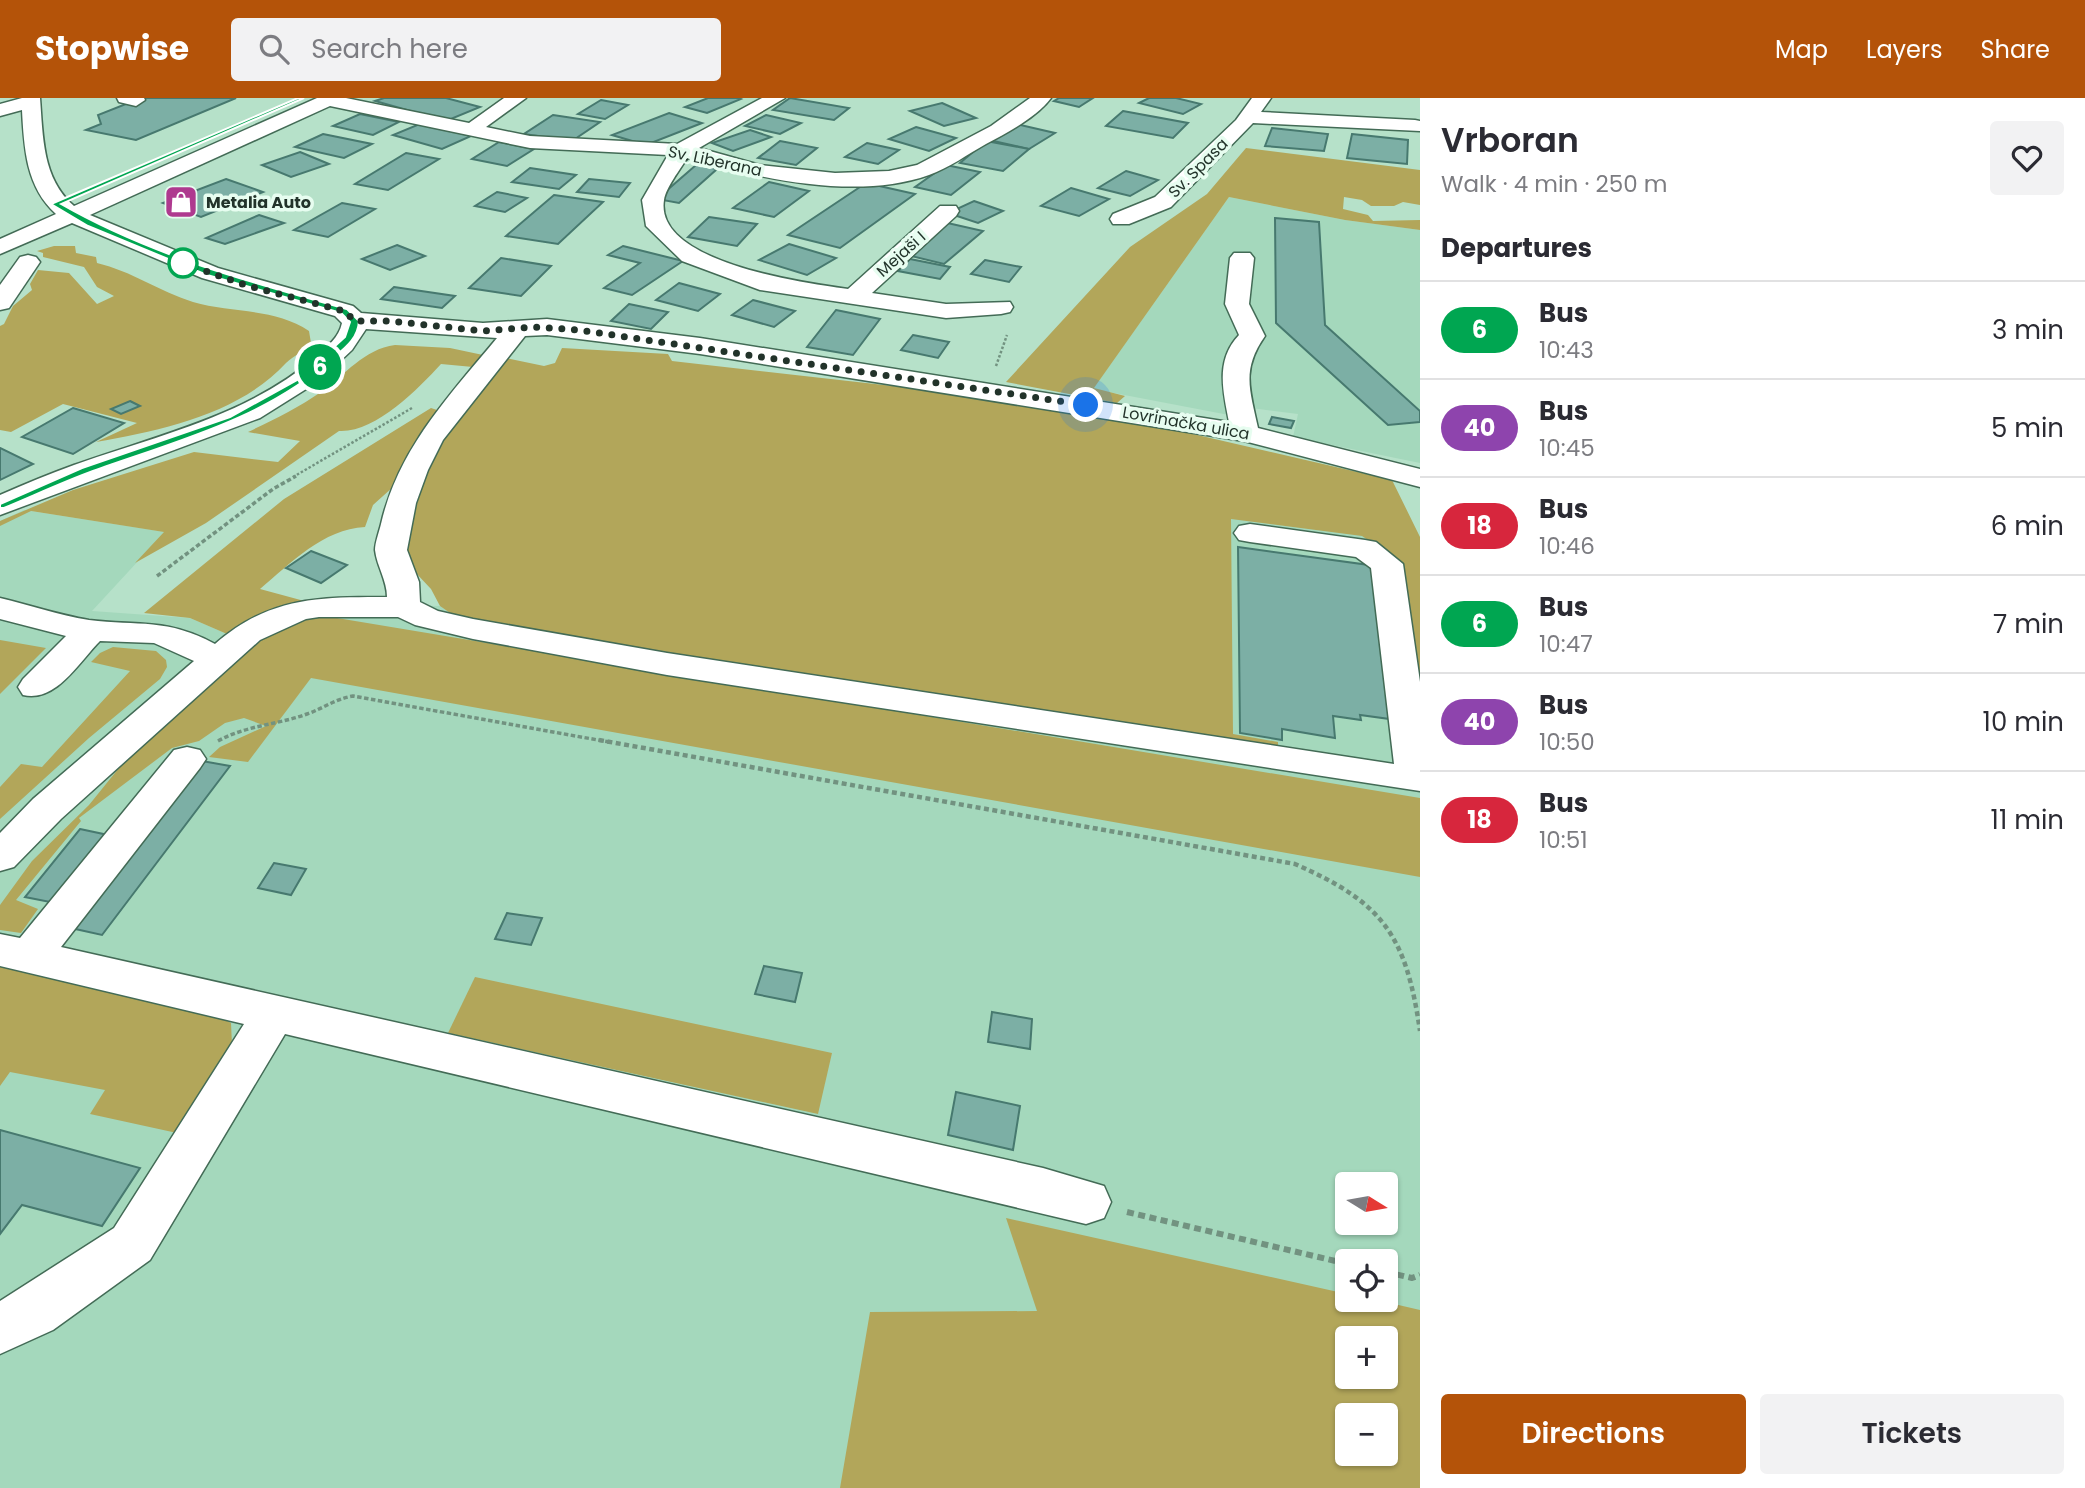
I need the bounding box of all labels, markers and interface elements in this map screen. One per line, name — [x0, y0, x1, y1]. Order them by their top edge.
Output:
search box — [231, 18, 721, 81]
text: Stopwise — [35, 25, 189, 72]
icon: search — [255, 30, 293, 68]
text: Search here — [311, 31, 468, 67]
text: Map — [1775, 33, 1828, 66]
text: Layers — [1866, 33, 1942, 66]
text: Share — [1980, 33, 2050, 66]
text: Vrboran — [1441, 117, 1579, 164]
button: heart — [1990, 121, 2064, 195]
street label: Sv. Spasa — [1163, 133, 1233, 203]
street label: Sv. Liberana — [666, 140, 764, 182]
text: Walk · 4 min · 250 m — [1441, 168, 1667, 200]
shop icon: Metalia Auto — [162, 183, 200, 221]
place label: Metalia Auto — [206, 191, 311, 214]
street label: Mejaši I — [871, 226, 931, 282]
text: Departures — [1441, 230, 1592, 266]
unlabelled marker — [168, 248, 198, 278]
text: Bus — [1539, 295, 1588, 331]
text: 3 min — [1992, 312, 2064, 348]
text: 6 — [1472, 313, 1487, 346]
text: 10:43 — [1539, 334, 1594, 366]
line badge: 6 — [297, 344, 343, 390]
text: 6 — [312, 350, 328, 383]
your location — [1068, 387, 1103, 422]
text: Bus — [1539, 393, 1588, 429]
street label: Lovrinačka ulica — [1121, 400, 1251, 446]
text: 5 min — [1991, 410, 2064, 446]
text: 40 — [1464, 411, 1495, 444]
text: 10:45 — [1539, 432, 1595, 464]
text: Bus — [1539, 491, 1588, 527]
text: 6 min — [1991, 508, 2064, 544]
text: 18 — [1467, 509, 1492, 542]
text: 10:46 — [1539, 530, 1595, 562]
text: Bus — [1539, 589, 1588, 625]
text: 7 min — [1993, 606, 2064, 642]
text: 6 — [1472, 607, 1487, 640]
text: 10:47 — [1539, 628, 1593, 660]
text: Bus — [1539, 687, 1588, 723]
text: 10 min — [1983, 704, 2064, 740]
text: 40 — [1464, 705, 1495, 738]
text: 10:50 — [1539, 726, 1595, 758]
text: Bus — [1539, 785, 1588, 821]
text: 11 min — [1991, 802, 2064, 838]
text: 18 — [1467, 803, 1492, 836]
text: 10:51 — [1539, 824, 1588, 856]
north arrow — [1335, 1172, 1398, 1236]
map controls — [1335, 1172, 1398, 1466]
button: locate — [1335, 1249, 1398, 1312]
button: + — [1335, 1326, 1398, 1389]
button: Directions — [1441, 1394, 1746, 1474]
button: Tickets — [1760, 1394, 2064, 1474]
button: − — [1335, 1403, 1398, 1466]

